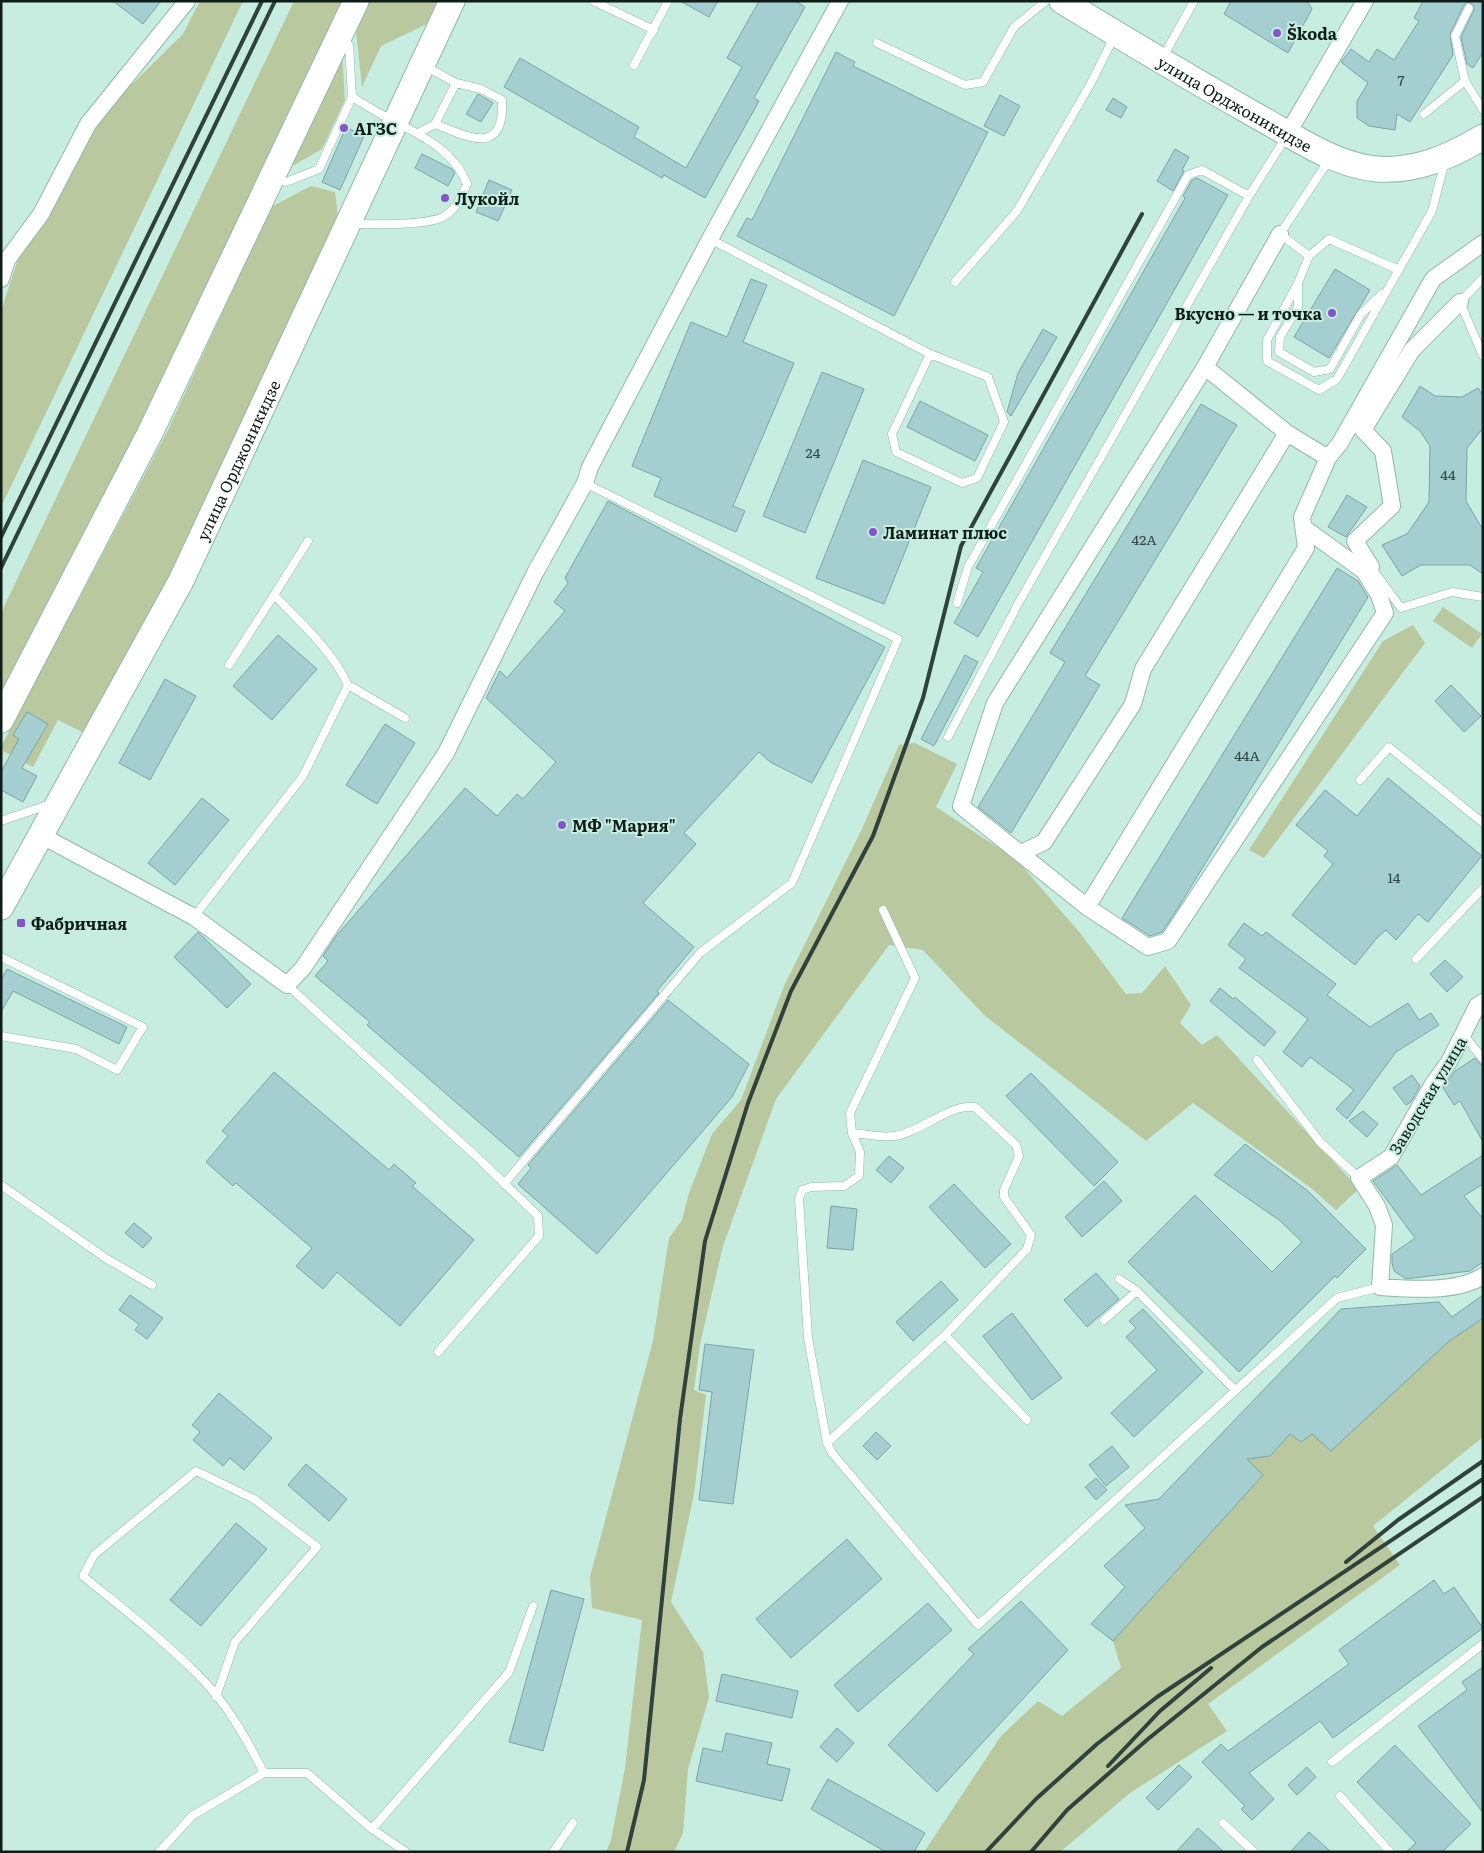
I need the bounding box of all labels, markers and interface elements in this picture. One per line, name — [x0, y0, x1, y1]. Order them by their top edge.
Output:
place label: Škoda — [1287, 21, 1338, 45]
marker: Škoda — [1271, 27, 1283, 39]
street label: улица Орджоникидзе — [1153, 49, 1317, 157]
house number: 7 — [1397, 69, 1405, 89]
place label: АГЗС — [354, 116, 397, 140]
marker: АГЗС — [338, 122, 350, 134]
place label: Лукойл — [455, 186, 519, 210]
marker: Лукойл — [439, 192, 451, 204]
place label: Вкусно — и точка — [1174, 301, 1323, 325]
marker: Вкусно — и точка — [1326, 307, 1338, 319]
street label: улица Орджоникидзе — [190, 376, 285, 544]
house number: 24 — [806, 442, 821, 462]
house number: 44 — [1440, 464, 1456, 484]
place label: Ламинат плюс — [883, 520, 1007, 544]
marker: Ламинат плюс — [867, 526, 879, 538]
house number: 42А — [1131, 529, 1157, 549]
house number: 44А — [1234, 745, 1261, 765]
place label: МФ "Мария" — [572, 813, 676, 837]
marker: МФ "Мария" — [556, 819, 568, 831]
house number: 14 — [1388, 867, 1401, 887]
place label: Фабричная — [31, 911, 127, 935]
marker: Фабричная — [15, 917, 27, 929]
street label: Заводская улица — [1382, 1031, 1472, 1159]

